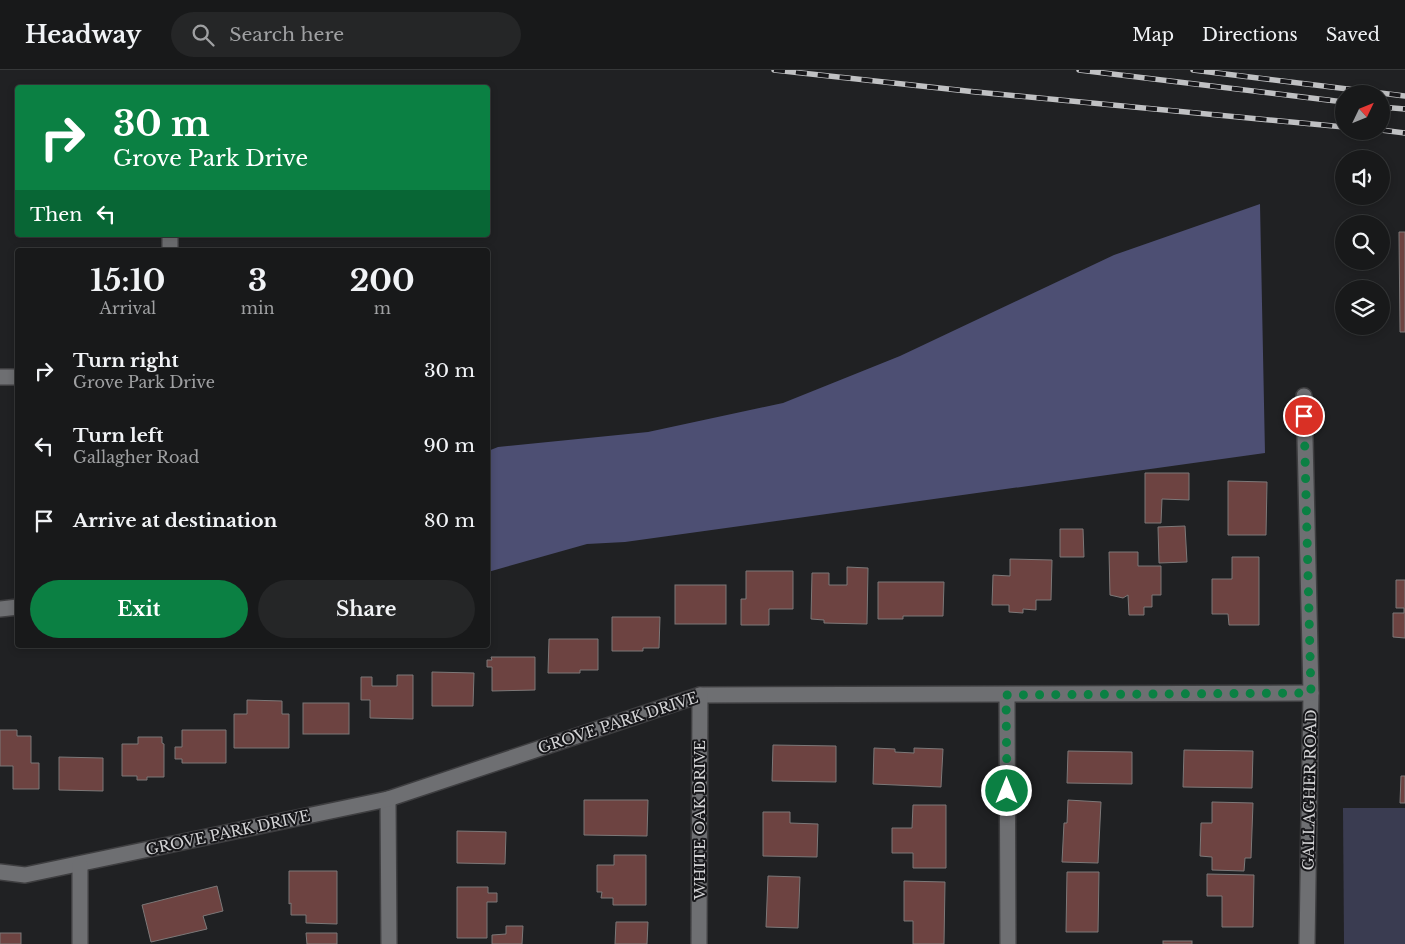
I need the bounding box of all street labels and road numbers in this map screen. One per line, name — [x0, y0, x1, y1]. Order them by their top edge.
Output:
street label: GROVE PARK DRIVE — [535, 688, 701, 757]
street label: GALLAGHER ROAD — [1299, 709, 1320, 871]
street label: WHITE OAK DRIVE — [690, 740, 709, 901]
street label: GROVE PARK DRIVE — [144, 806, 312, 859]

